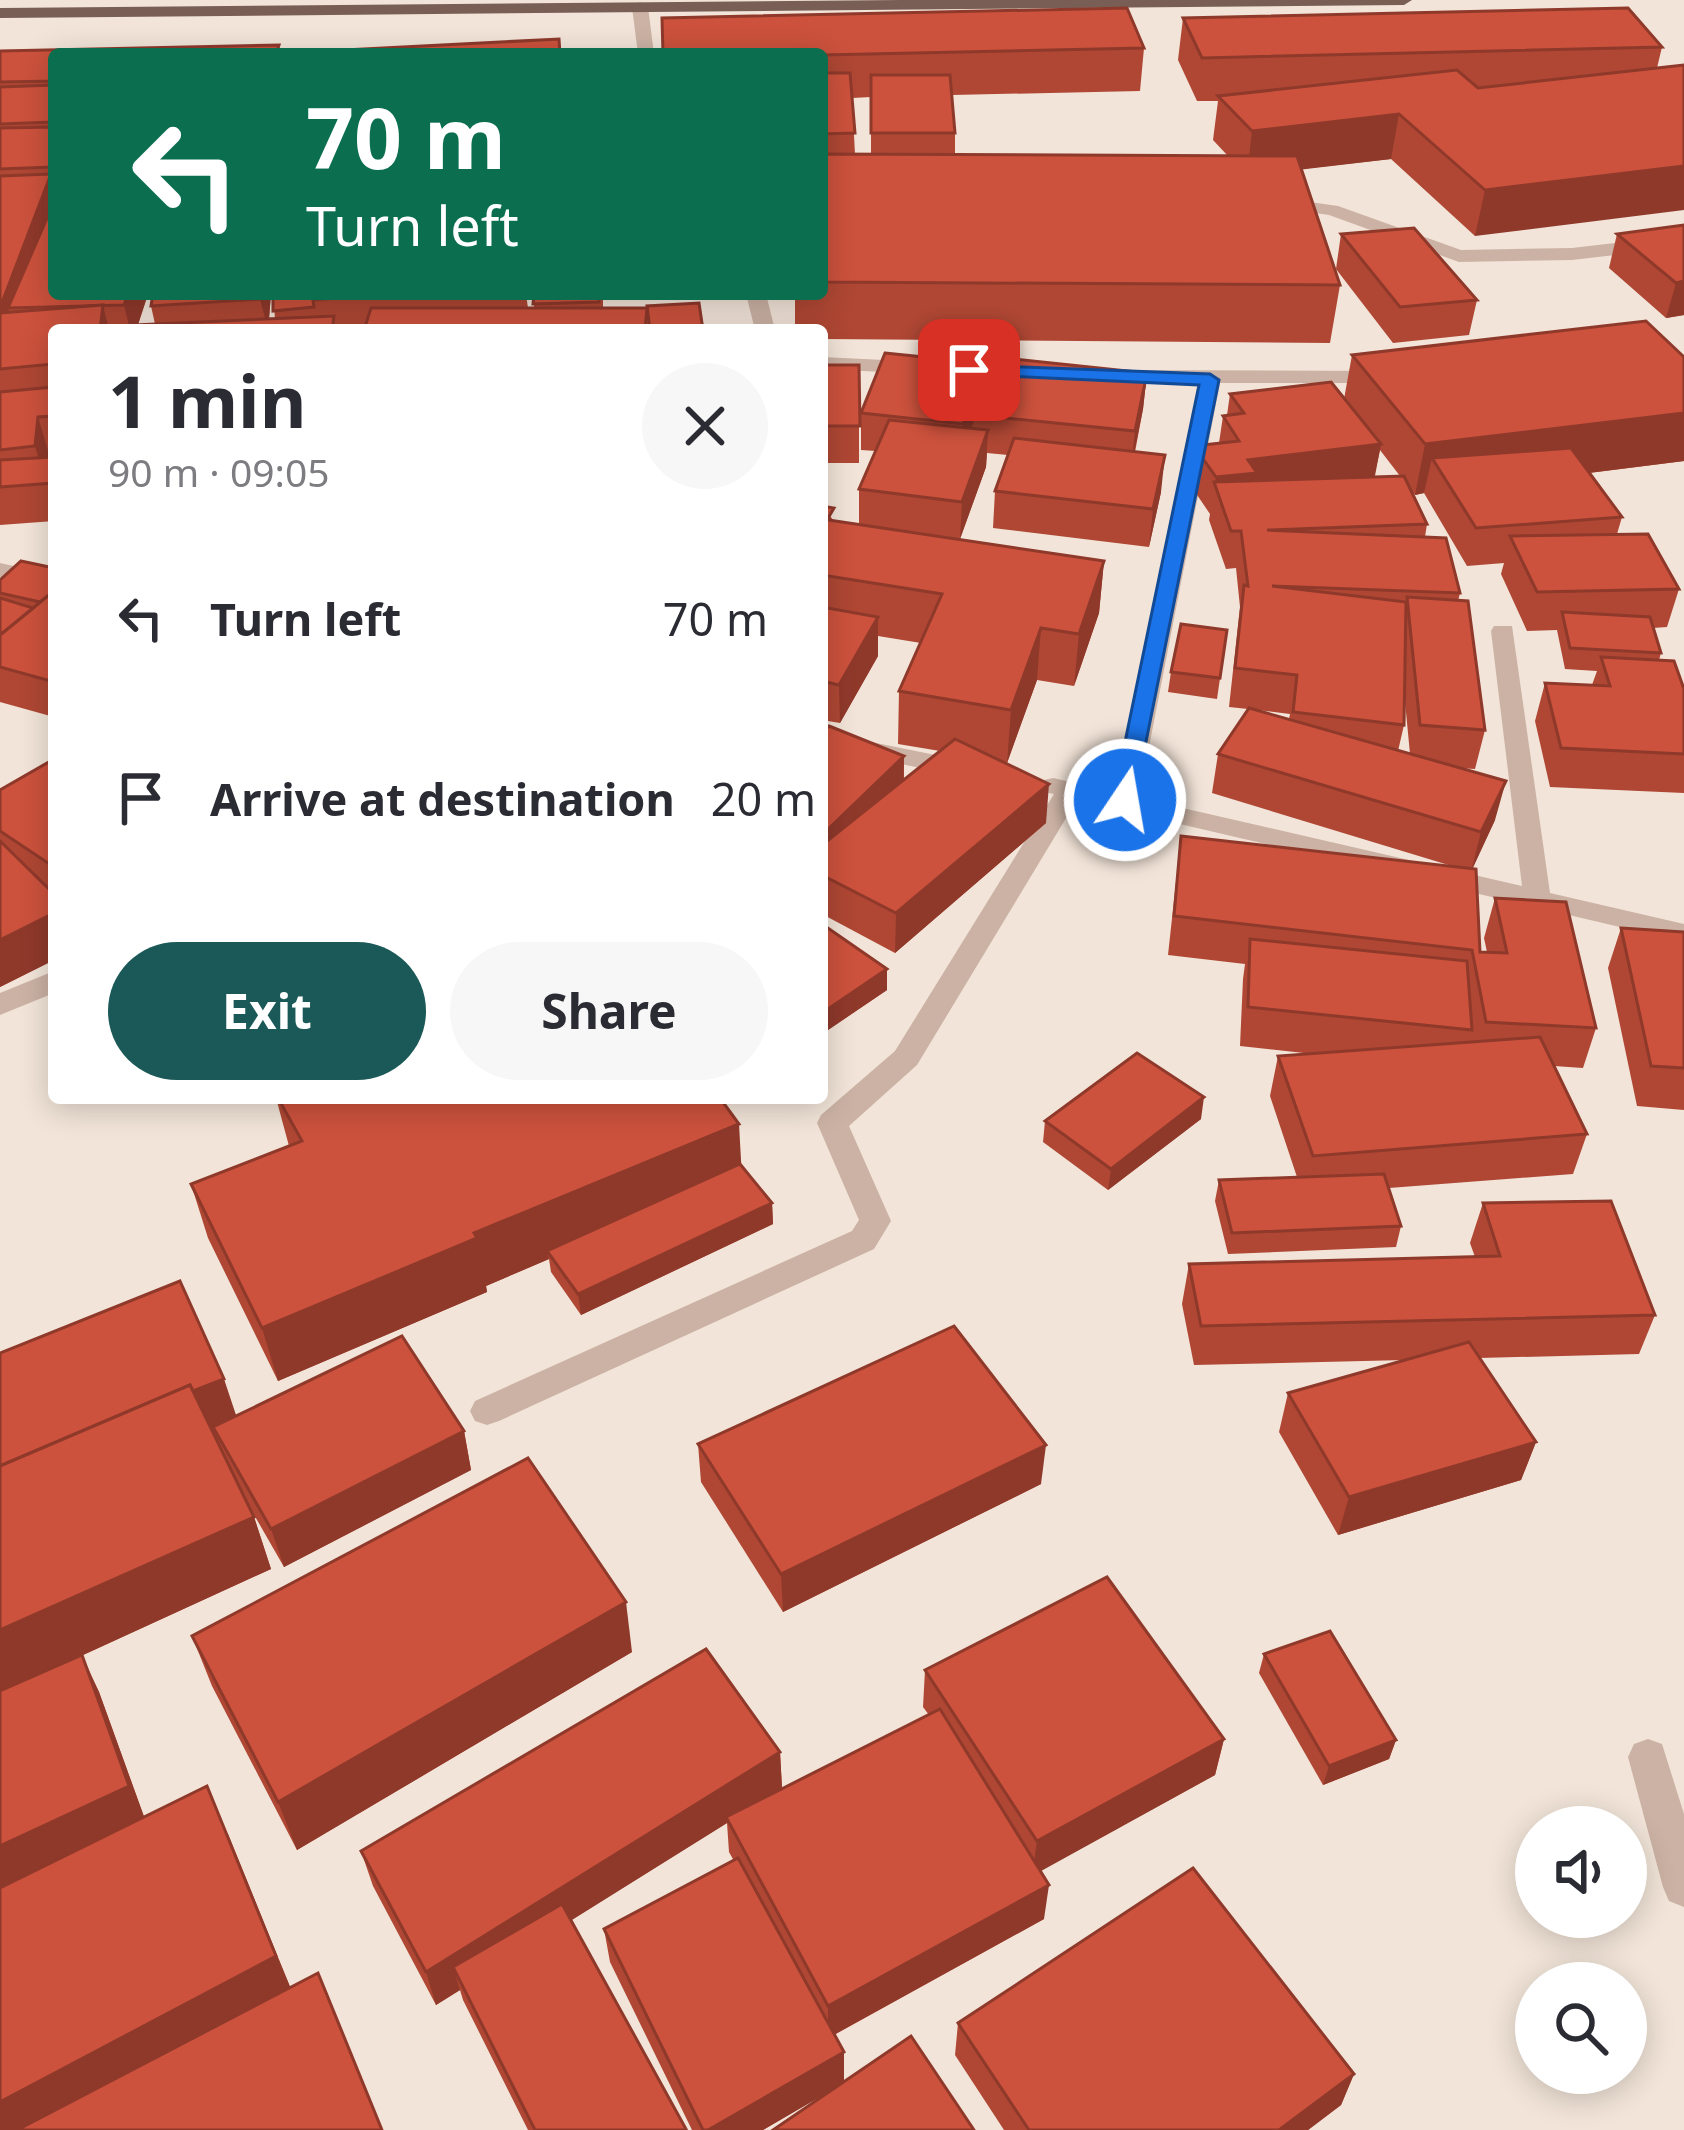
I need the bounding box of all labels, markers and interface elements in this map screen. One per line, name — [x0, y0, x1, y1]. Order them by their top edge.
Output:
text: 70 m — [306, 79, 506, 194]
icon: left — [108, 96, 264, 252]
text: Turn left — [306, 188, 519, 262]
pin — [918, 319, 1020, 421]
icon: arrive — [936, 337, 1002, 403]
text: 1 min — [108, 351, 306, 449]
button: close — [642, 363, 768, 489]
text: 90 m · 09:05 — [108, 445, 330, 498]
icon: left — [108, 585, 174, 651]
text: Turn left — [210, 588, 401, 649]
text: 70 m — [663, 588, 768, 649]
position arrow — [1062, 737, 1188, 863]
icon: arrive — [108, 765, 174, 831]
text: Arrive at destination — [210, 768, 675, 829]
text: 20 m — [711, 768, 816, 829]
button: Exit — [108, 942, 426, 1080]
button: Share — [450, 942, 768, 1080]
map controls — [1515, 1806, 1647, 2094]
button: sound — [1515, 1806, 1647, 1938]
button: search — [1515, 1962, 1647, 2094]

